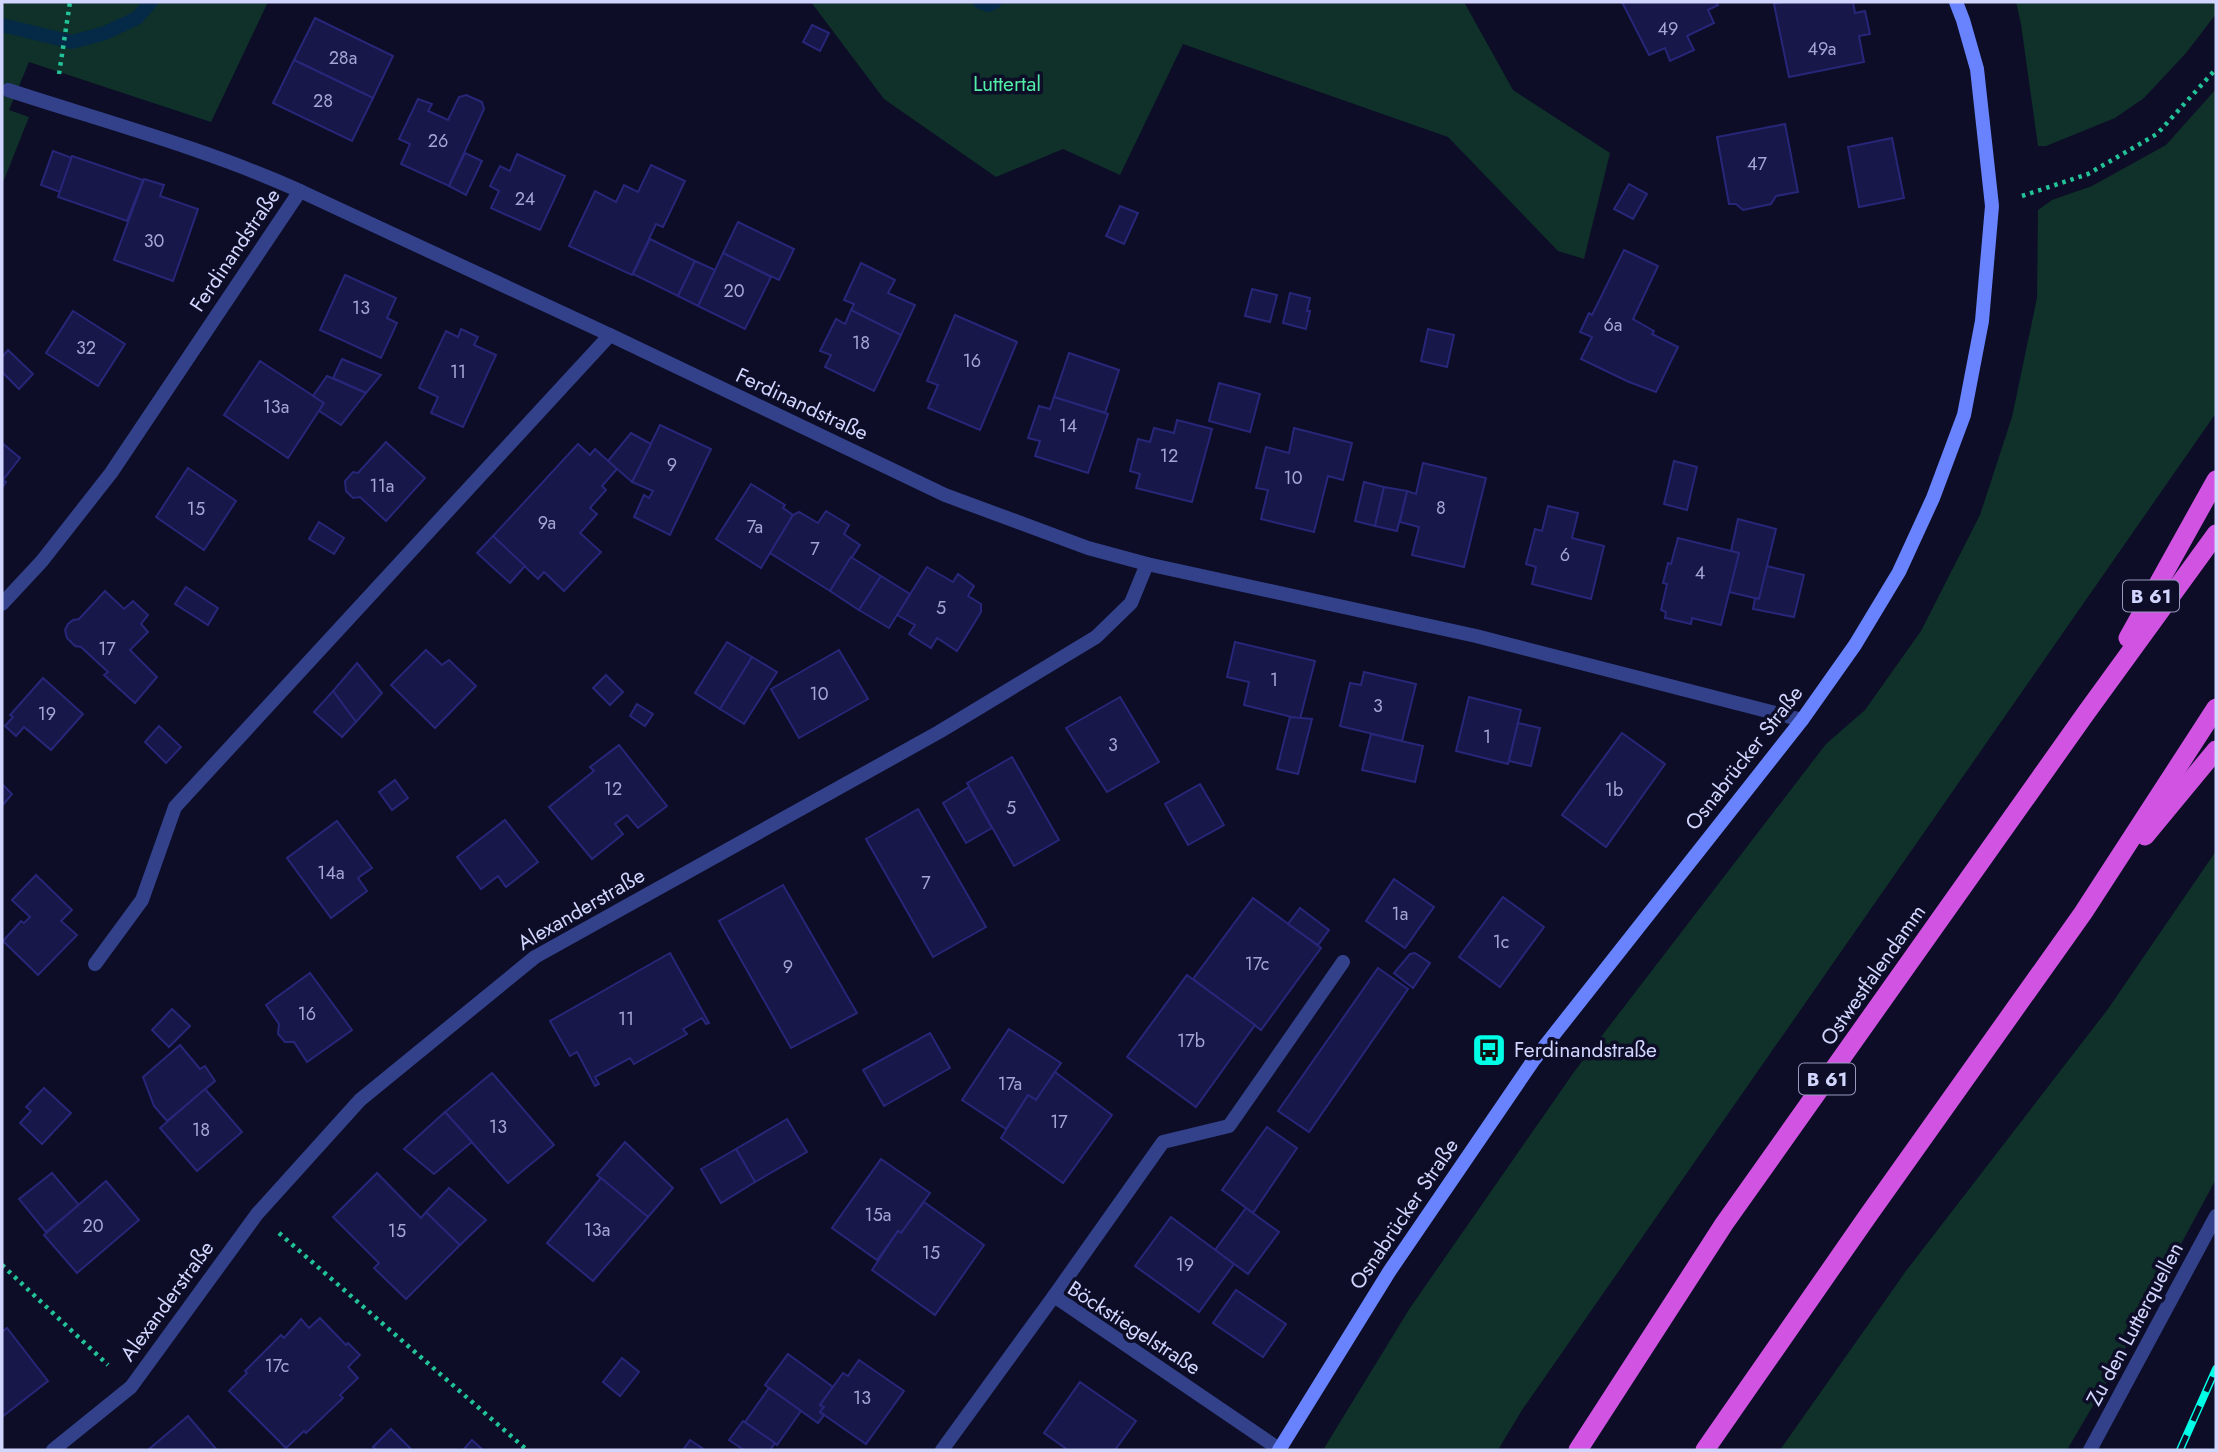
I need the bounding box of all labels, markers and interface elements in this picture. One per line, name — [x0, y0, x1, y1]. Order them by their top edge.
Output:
house number: 49 — [1658, 16, 1678, 42]
house number: 49a — [1808, 36, 1836, 62]
house number: 28a — [329, 45, 357, 71]
park label: Luttertal — [973, 69, 1041, 99]
house number: 28 — [313, 88, 333, 114]
house number: 26 — [428, 128, 448, 154]
house number: 47 — [1747, 151, 1768, 177]
street label: Ferdinandstraße — [183, 182, 287, 318]
house number: 24 — [515, 186, 535, 212]
house number: 30 — [144, 228, 165, 254]
house number: 20 — [723, 278, 745, 304]
house number: 13 — [352, 295, 370, 321]
house number: 6a — [1603, 312, 1623, 338]
house number: 18 — [852, 330, 870, 356]
house number: 32 — [76, 335, 96, 361]
house number: 16 — [963, 348, 981, 374]
house number: 11 — [450, 359, 466, 385]
street label: Ferdinandstraße — [731, 360, 873, 448]
house number: 13a — [263, 394, 289, 420]
house number: 14 — [1059, 413, 1077, 439]
house number: 12 — [1160, 443, 1178, 469]
house number: 9 — [667, 452, 677, 478]
house number: 10 — [1284, 465, 1303, 491]
house number: 11a — [370, 473, 394, 499]
house number: 8 — [1436, 495, 1446, 521]
house number: 15 — [187, 496, 205, 522]
house number: 9a — [538, 510, 556, 536]
house number: 7a — [747, 514, 763, 540]
house number: 7 — [810, 536, 820, 562]
house number: 6 — [1560, 542, 1570, 568]
house number: 4 — [1695, 560, 1705, 586]
road number: B 61 — [2123, 580, 2179, 611]
house number: 5 — [936, 595, 946, 621]
house number: 17 — [98, 636, 116, 662]
house number: 1 — [1270, 667, 1278, 693]
street label: Osnabrücker Straße — [1678, 679, 1810, 837]
house number: 10 — [810, 681, 829, 707]
house number: 3 — [1373, 693, 1383, 719]
house number: 19 — [38, 701, 56, 727]
house number: 1 — [1483, 724, 1491, 750]
house number: 3 — [1108, 732, 1118, 758]
house number: 12 — [604, 776, 622, 802]
house number: 1b — [1605, 777, 1623, 803]
house number: 5 — [1006, 795, 1016, 821]
house number: 14a — [317, 860, 345, 886]
street label: Alexanderstraße — [512, 860, 650, 958]
house number: 7 — [921, 870, 931, 896]
street label: Ostwestfalendamm — [1813, 898, 1933, 1052]
house number: 1a — [1392, 901, 1408, 927]
house number: 1c — [1493, 929, 1509, 955]
house number: 17c — [1245, 951, 1269, 977]
house number: 9 — [783, 954, 793, 980]
house number: 16 — [298, 1001, 316, 1027]
house number: 11 — [618, 1006, 634, 1032]
house number: 17b — [1177, 1028, 1205, 1054]
bus stop icon: Ferdinandstraße — [1470, 1031, 1508, 1069]
place label: Ferdinandstraße — [1514, 1035, 1657, 1065]
road number: B 61 — [1799, 1064, 1855, 1094]
house number: 17a — [998, 1071, 1022, 1097]
house number: 17 — [1050, 1109, 1068, 1135]
house number: 13 — [489, 1114, 507, 1140]
house number: 18 — [192, 1117, 210, 1143]
street label: Osnabrücker Straße — [1342, 1132, 1466, 1295]
house number: 15a — [865, 1202, 891, 1228]
house number: 20 — [82, 1213, 104, 1239]
house number: 13a — [584, 1217, 610, 1243]
house number: 15 — [388, 1218, 406, 1244]
street label: Alexanderstraße — [113, 1234, 221, 1368]
street label: Zu den Lutterquellen — [2079, 1237, 2191, 1411]
house number: 15 — [922, 1240, 940, 1266]
house number: 19 — [1176, 1252, 1194, 1278]
street label: Böckstiegelstraße — [1062, 1274, 1207, 1382]
house number: 17c — [265, 1353, 289, 1379]
house number: 13 — [853, 1385, 871, 1411]

